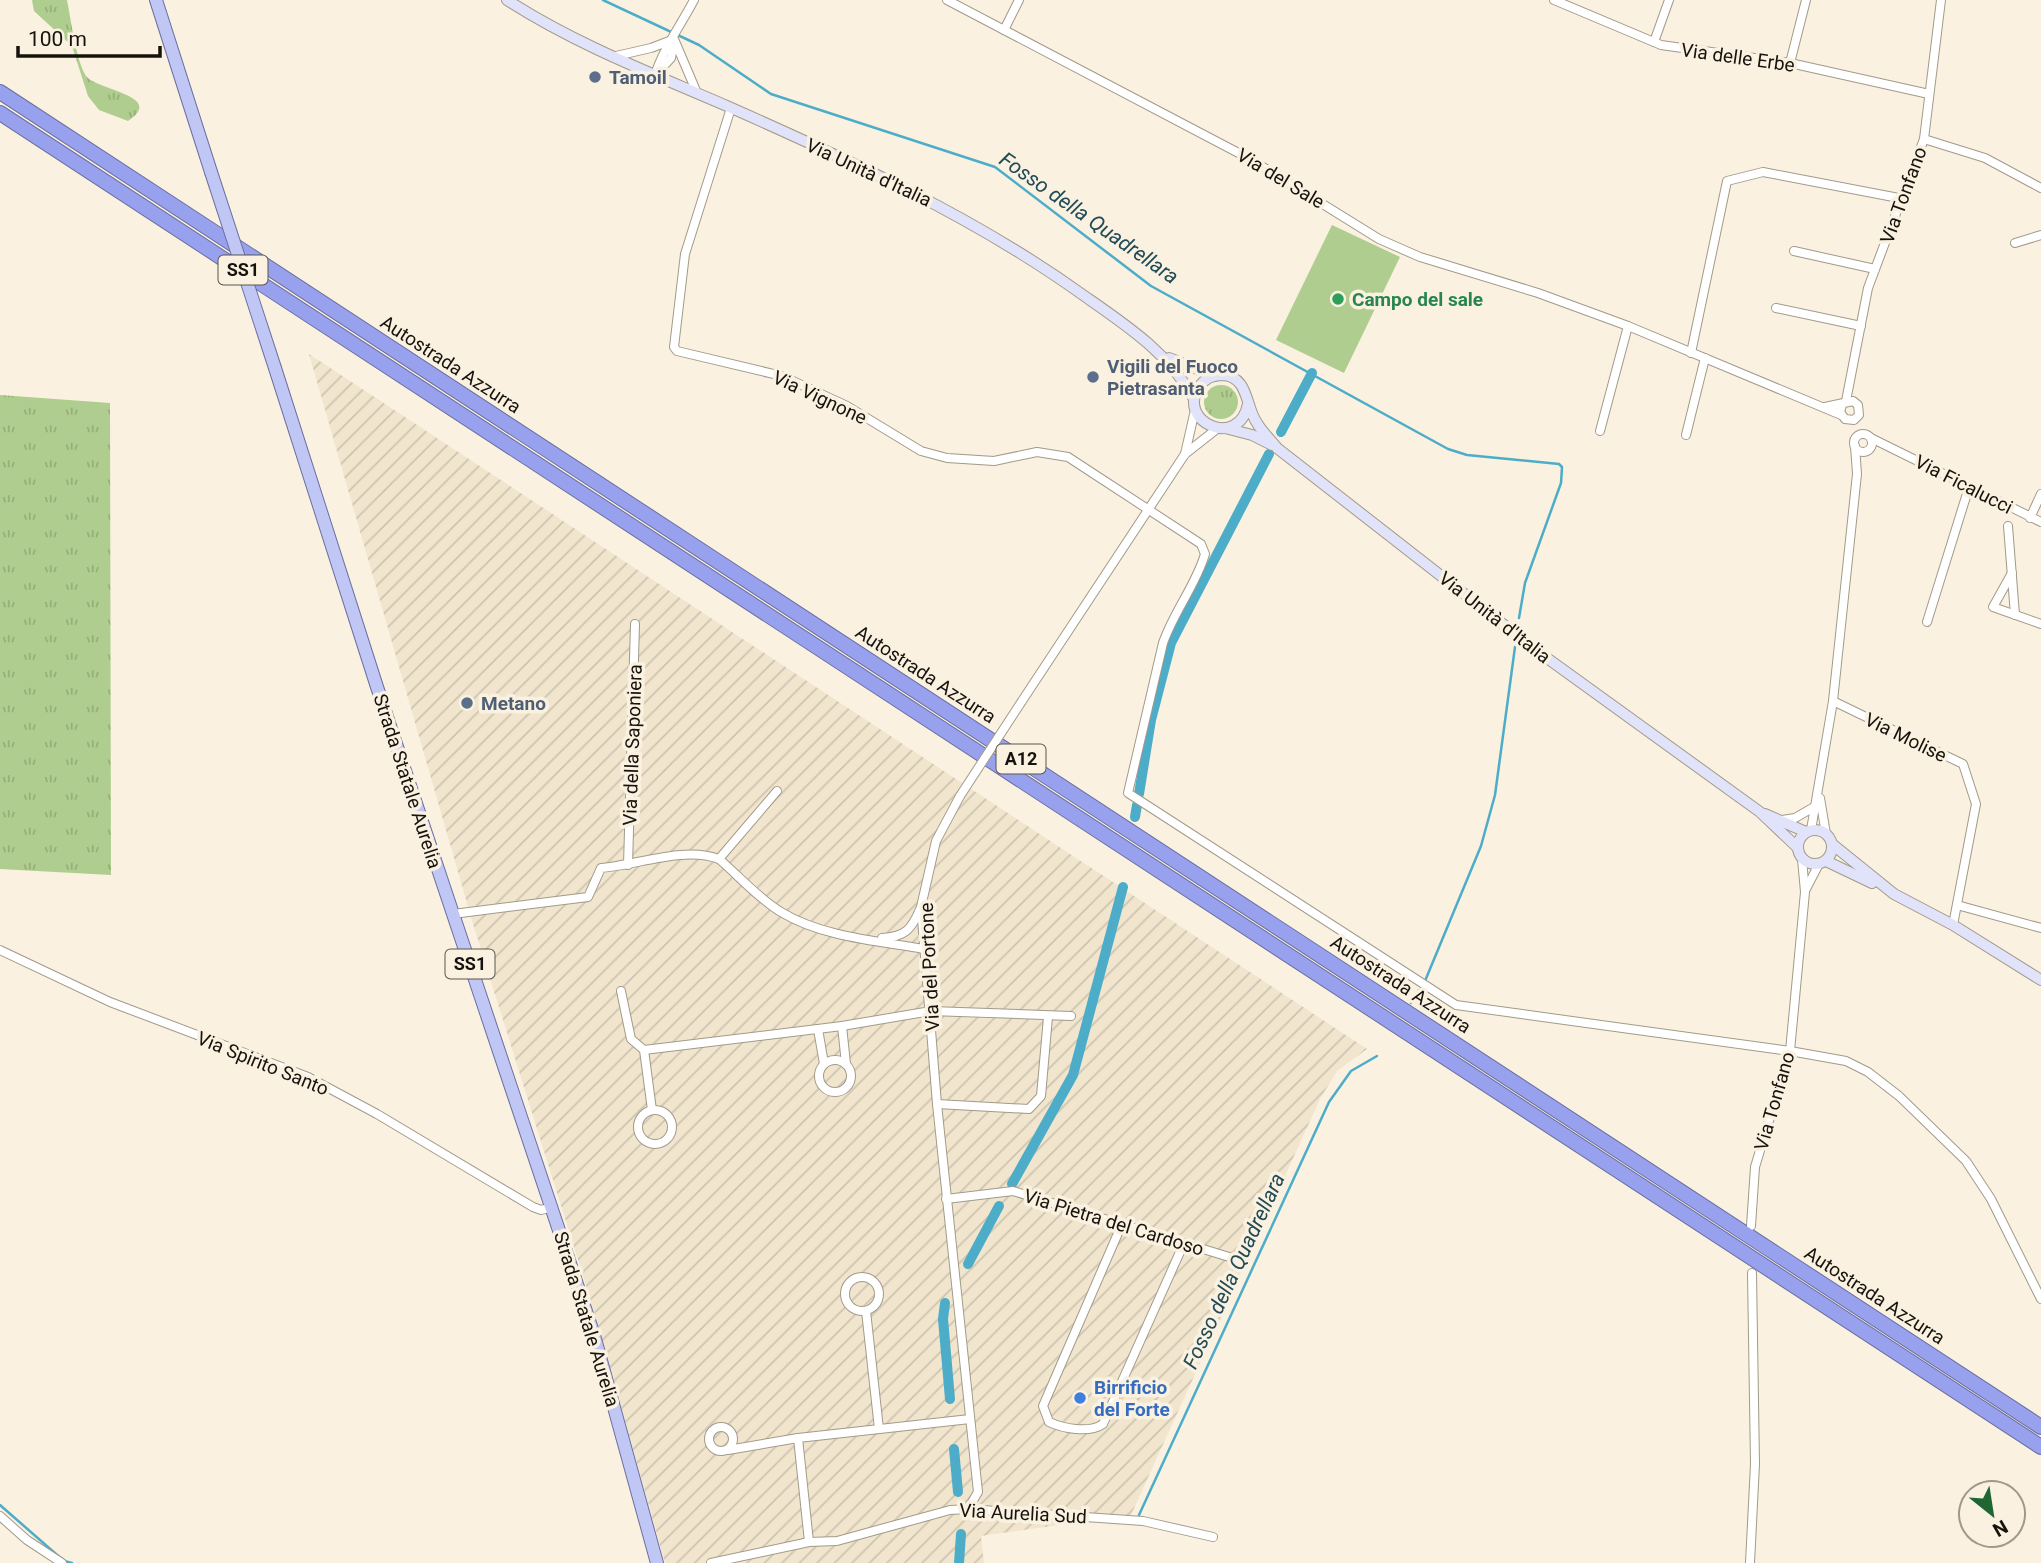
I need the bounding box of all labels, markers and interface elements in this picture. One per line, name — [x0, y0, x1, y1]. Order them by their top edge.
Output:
scale bar — [18, 14, 159, 58]
text: 100 m — [28, 27, 87, 51]
street label: Via delle Erbe — [1680, 38, 1796, 77]
place label: Tamoil — [609, 66, 667, 89]
marker: Tamoil — [587, 69, 603, 85]
street label: Via Unità d'Italia — [802, 133, 935, 212]
street label: Via del Sale — [1233, 143, 1329, 214]
street label: Via Tonfano — [1875, 144, 1932, 247]
water label: Fosso della Quadrellara — [995, 147, 1183, 289]
road number: SS1 — [218, 256, 268, 284]
place label: Campo del sale — [1352, 288, 1483, 311]
marker: Campo del sale — [1330, 291, 1346, 307]
street label: Autostrada Azzurra — [376, 311, 525, 418]
place label: Vigili del Fuoco Pietrasanta — [1107, 355, 1238, 400]
street label: Via Vignone — [769, 366, 870, 429]
marker: Vigili del Fuoco Pietrasanta — [1085, 369, 1101, 385]
street label: Via Ficalucci — [1911, 450, 2017, 519]
street label: Via Unità d'Italia — [1434, 567, 1555, 668]
street label: Autostrada Azzurra — [851, 621, 1000, 728]
street label: Via della Saponiera — [618, 664, 647, 826]
street label: Strada Statale Aurelia — [368, 691, 447, 871]
place label: Metano — [481, 692, 546, 715]
marker: Metano — [459, 695, 475, 711]
street label: Via Molise — [1861, 708, 1951, 767]
road number: A12 — [996, 744, 1046, 774]
street label: Via del Portone — [915, 902, 944, 1032]
street label: Autostrada Azzurra — [1326, 931, 1475, 1038]
road number: SS1 — [446, 950, 494, 979]
street label: Via Spirito Santo — [194, 1027, 332, 1100]
street label: Via Tonfano — [1749, 1049, 1800, 1153]
water label: Fosso della Quadrellara — [1178, 1170, 1290, 1372]
street label: Via Pietra del Cardoso — [1021, 1184, 1207, 1261]
street label: Strada Statale Aurelia — [549, 1229, 624, 1410]
street label: Autostrada Azzurra — [1800, 1242, 1949, 1349]
place label: Birrificio del Forte — [1094, 1376, 1170, 1421]
marker: Birrificio del Forte — [1072, 1390, 1088, 1406]
north arrow — [1957, 1479, 2027, 1549]
street label: Via Aurelia Sud — [959, 1499, 1087, 1528]
text: N — [1989, 1515, 2012, 1542]

